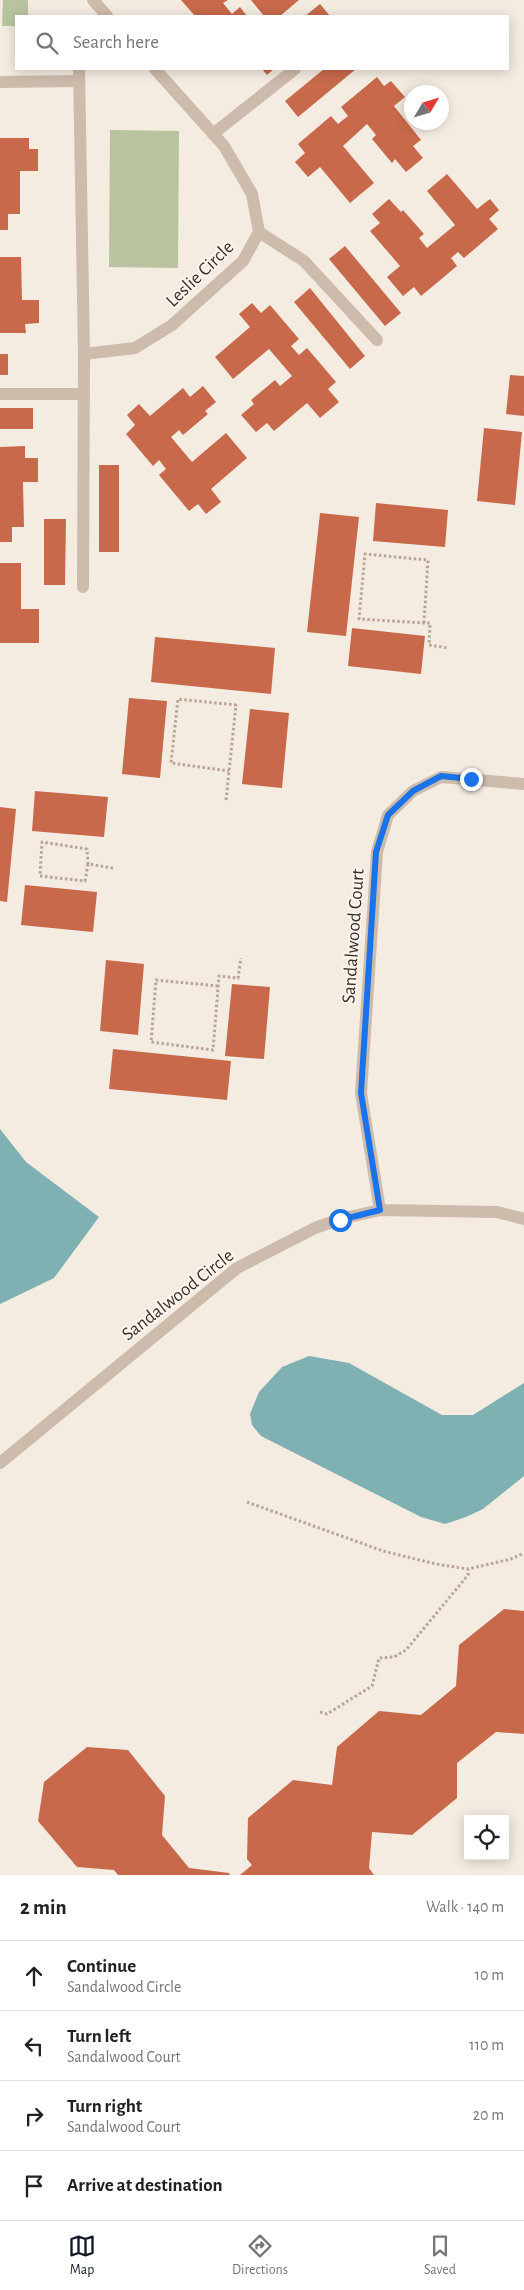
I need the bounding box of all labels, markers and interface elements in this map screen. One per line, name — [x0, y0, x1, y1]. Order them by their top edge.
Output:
search box — [15, 15, 509, 70]
icon: search — [33, 29, 61, 57]
text: Search here — [73, 33, 159, 52]
north arrow — [404, 85, 449, 130]
street label: Leslie Circle — [163, 237, 238, 311]
route end — [460, 768, 483, 791]
street label: Sandalwood Court — [339, 868, 368, 1004]
route start — [329, 1209, 352, 1232]
street label: Sandalwood Circle — [119, 1246, 237, 1344]
map controls — [464, 1815, 509, 1860]
button: locate — [464, 1815, 509, 1860]
text: 2 min — [20, 1897, 67, 1918]
text: Walk · 140 m — [426, 1899, 504, 1915]
text: Continue — [67, 1957, 136, 1976]
icon: ahead — [20, 1962, 48, 1990]
text: 10 m — [475, 1967, 504, 1983]
text: Sandalwood Circle — [67, 1979, 181, 1995]
text: Turn left — [67, 2027, 131, 2046]
icon: left — [20, 2032, 48, 2060]
text: 110 m — [469, 2037, 504, 2053]
text: Sandalwood Court — [67, 2049, 181, 2065]
text: Turn right — [67, 2097, 142, 2116]
icon: right — [20, 2102, 48, 2130]
text: 20 m — [473, 2107, 504, 2123]
text: Sandalwood Court — [67, 2119, 181, 2135]
icon: arrive — [20, 2172, 48, 2200]
text: Arrive at destination — [67, 2176, 223, 2195]
tab: Map — [68, 2232, 96, 2279]
tab: Directions — [232, 2232, 288, 2279]
tab: Saved — [424, 2232, 456, 2279]

